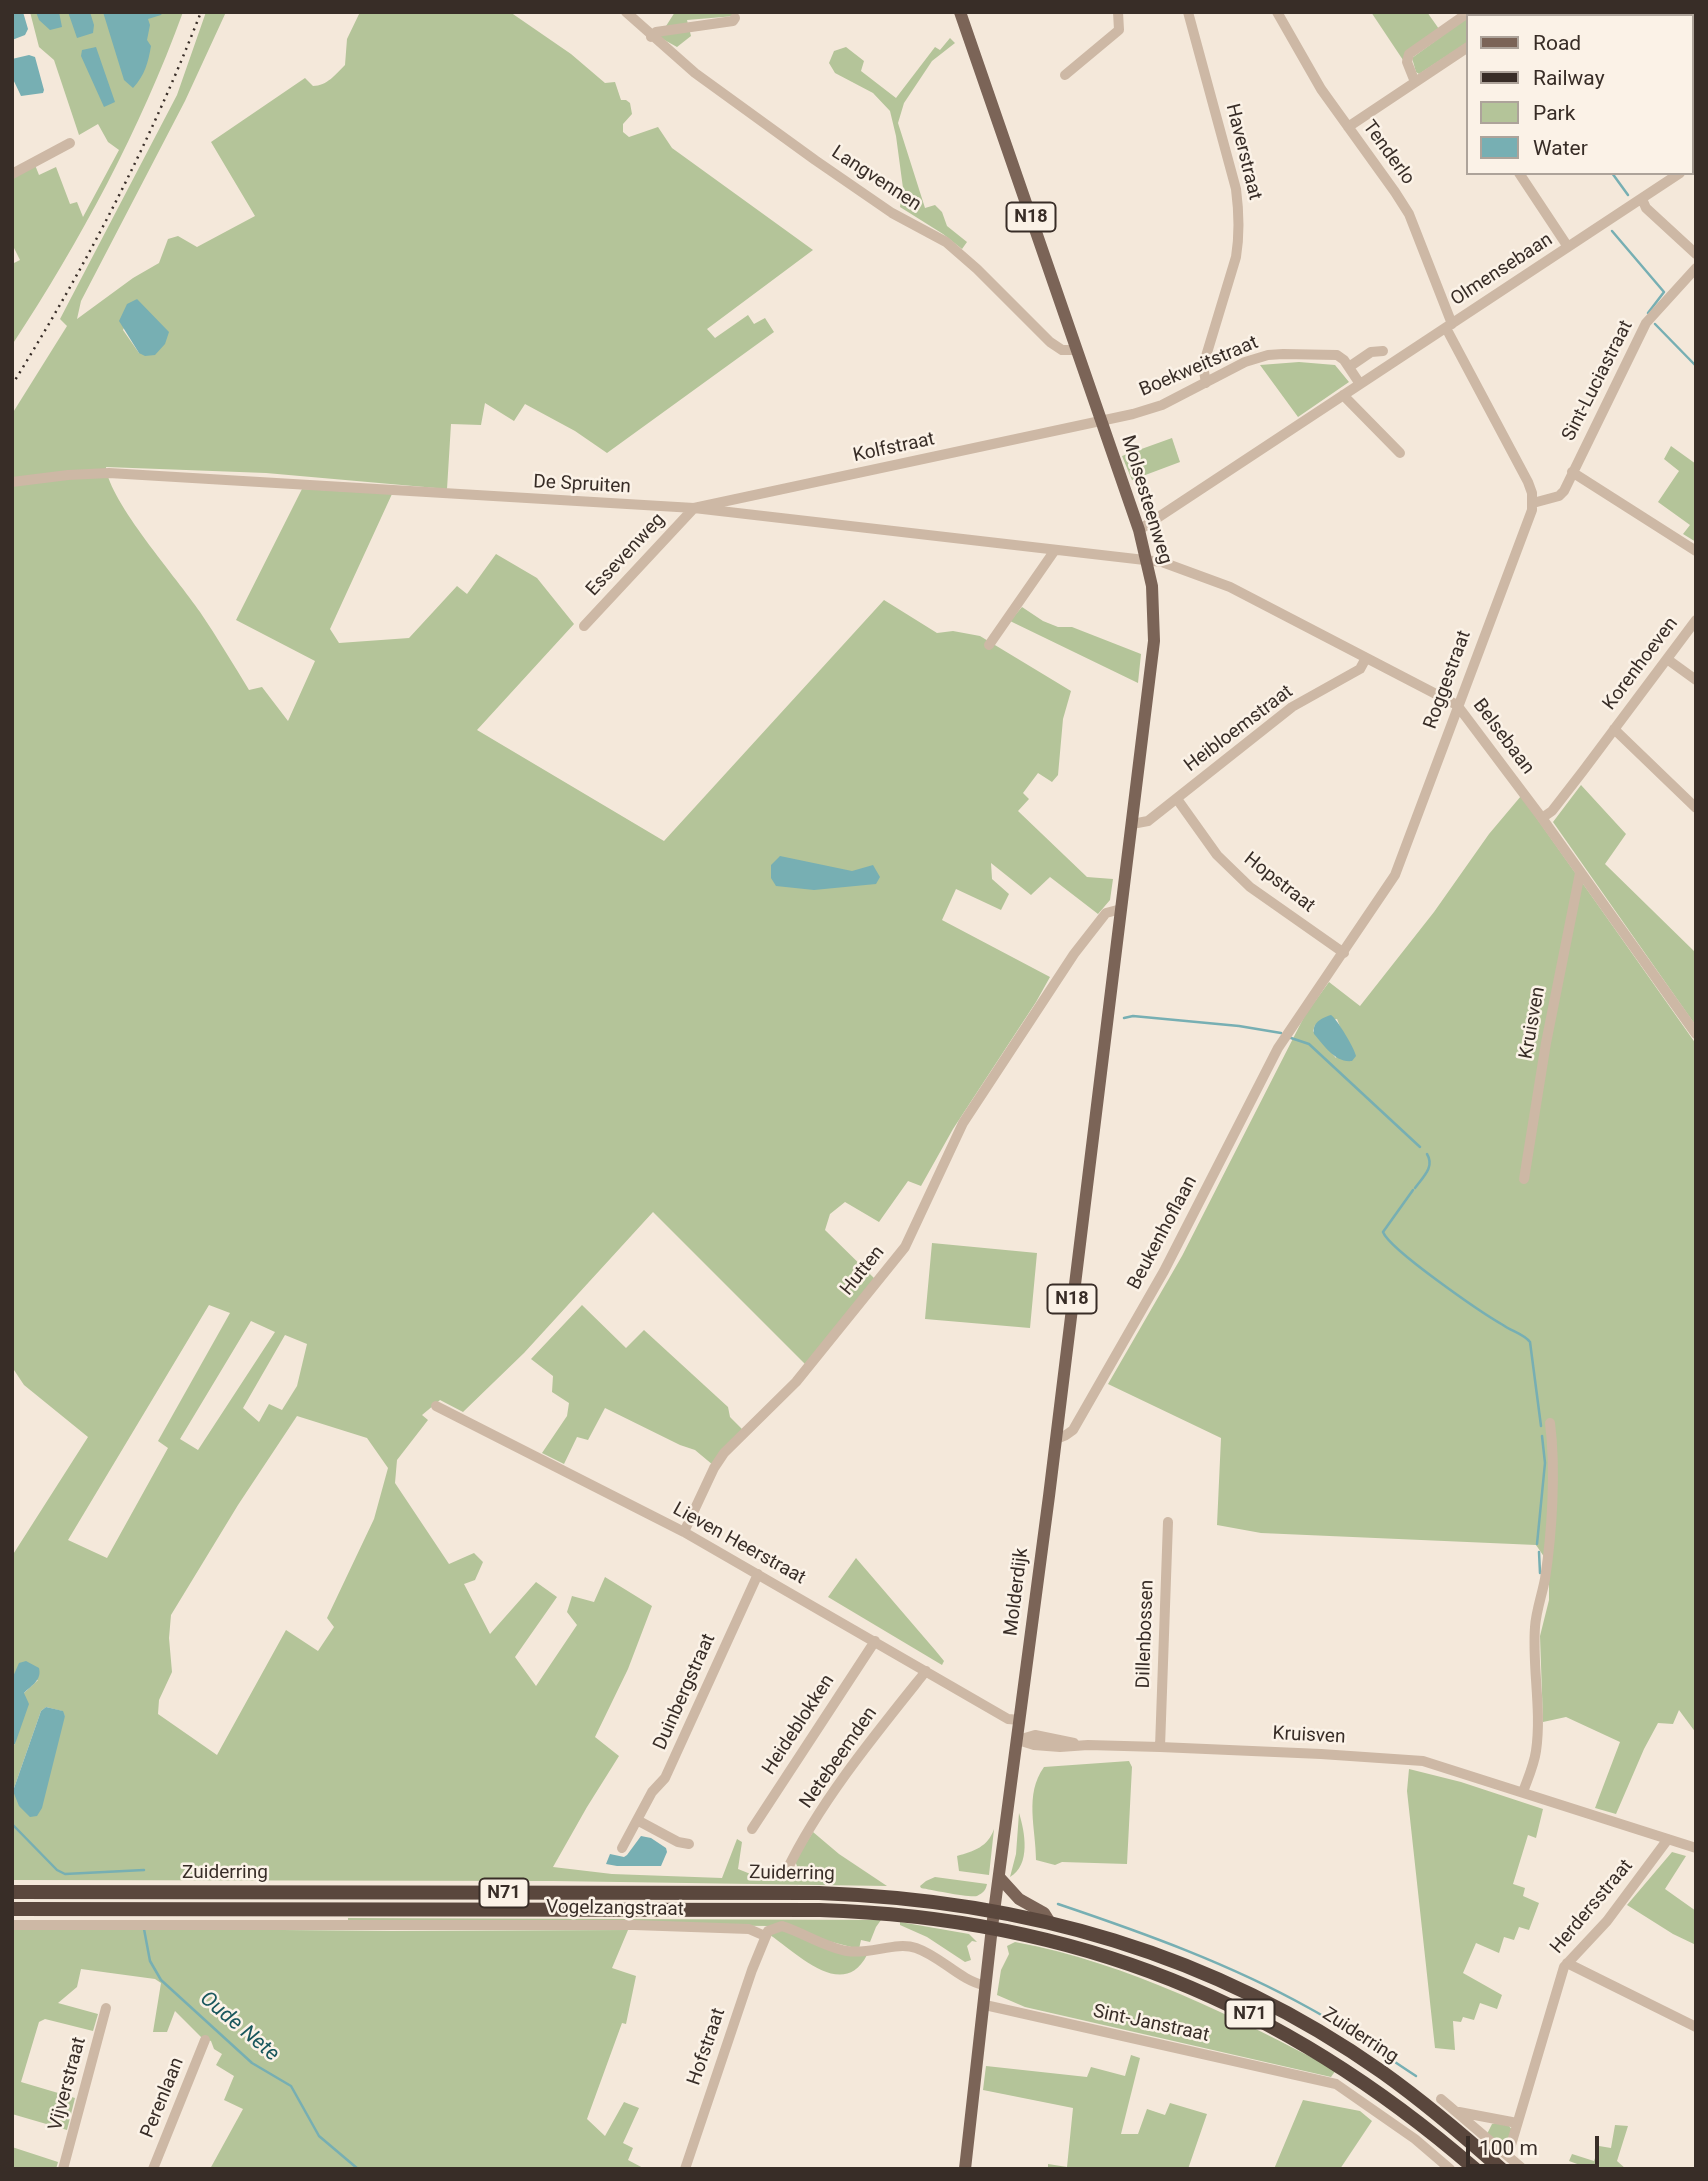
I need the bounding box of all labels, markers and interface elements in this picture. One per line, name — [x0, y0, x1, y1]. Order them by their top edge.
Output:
legend — [1466, 14, 1694, 175]
text: Road — [1533, 31, 1581, 55]
text: Railway — [1533, 66, 1605, 90]
text: Park — [1533, 101, 1575, 125]
street label: Haverstraat — [1220, 102, 1266, 202]
street label: Tenderlo — [1357, 116, 1419, 190]
text: Water — [1533, 136, 1588, 160]
street label: Langvennen — [827, 142, 925, 216]
road number: N18 — [1006, 202, 1056, 232]
street label: Olmensebaan — [1447, 229, 1557, 311]
street label: Sint-Luciastraat — [1558, 317, 1638, 445]
street label: Boekweitstraat — [1136, 332, 1262, 402]
street label: Kolfstraat — [851, 428, 937, 468]
street label: Molsesteenweg — [1116, 433, 1176, 567]
street label: De Spruiten — [533, 471, 631, 499]
street label: Essevenweg — [582, 509, 670, 601]
street label: Korenhoeven — [1599, 613, 1683, 715]
street label: Roggestraat — [1420, 628, 1476, 732]
street label: Heibloemstraat — [1180, 681, 1298, 777]
street label: Belsebaan — [1467, 695, 1539, 779]
street label: Hopstraat — [1239, 848, 1319, 918]
street label: Kruisven — [1515, 985, 1551, 1061]
street label: Beukenhoflaan — [1123, 1172, 1203, 1294]
street label: Hutten — [836, 1242, 890, 1300]
road number: N18 — [1048, 1284, 1096, 1314]
street label: Lieven Heerstraat — [669, 1498, 809, 1590]
street label: Molderdijk — [1000, 1547, 1034, 1637]
street label: Dillenbossen — [1133, 1579, 1159, 1689]
street label: Duinbergstraat — [649, 1630, 721, 1754]
street label: Heideblokken — [758, 1671, 840, 1779]
street label: Netebeemden — [796, 1703, 882, 1813]
street label: Kruisven — [1272, 1723, 1346, 1749]
street label: Herdersstraat — [1546, 1855, 1638, 1959]
street label: Zuiderring — [182, 1862, 268, 1884]
street label: Zuiderring — [749, 1862, 835, 1886]
road number: N71 — [480, 1879, 528, 1908]
street label: Vogelzangstraat — [546, 1896, 684, 1922]
water label: Oude Nete — [194, 1987, 284, 2067]
road number: N71 — [1226, 2000, 1274, 2028]
street label: Sint-Janstraat — [1091, 2001, 1211, 2047]
street label: Zuiderring — [1318, 2003, 1402, 2069]
street label: Hofstraat — [683, 2005, 731, 2089]
street label: Vijverstraat — [45, 2035, 91, 2133]
street label: Perenlaan — [137, 2055, 189, 2141]
scale bar — [1470, 2122, 1603, 2166]
text: 100 m — [1479, 2136, 1538, 2160]

